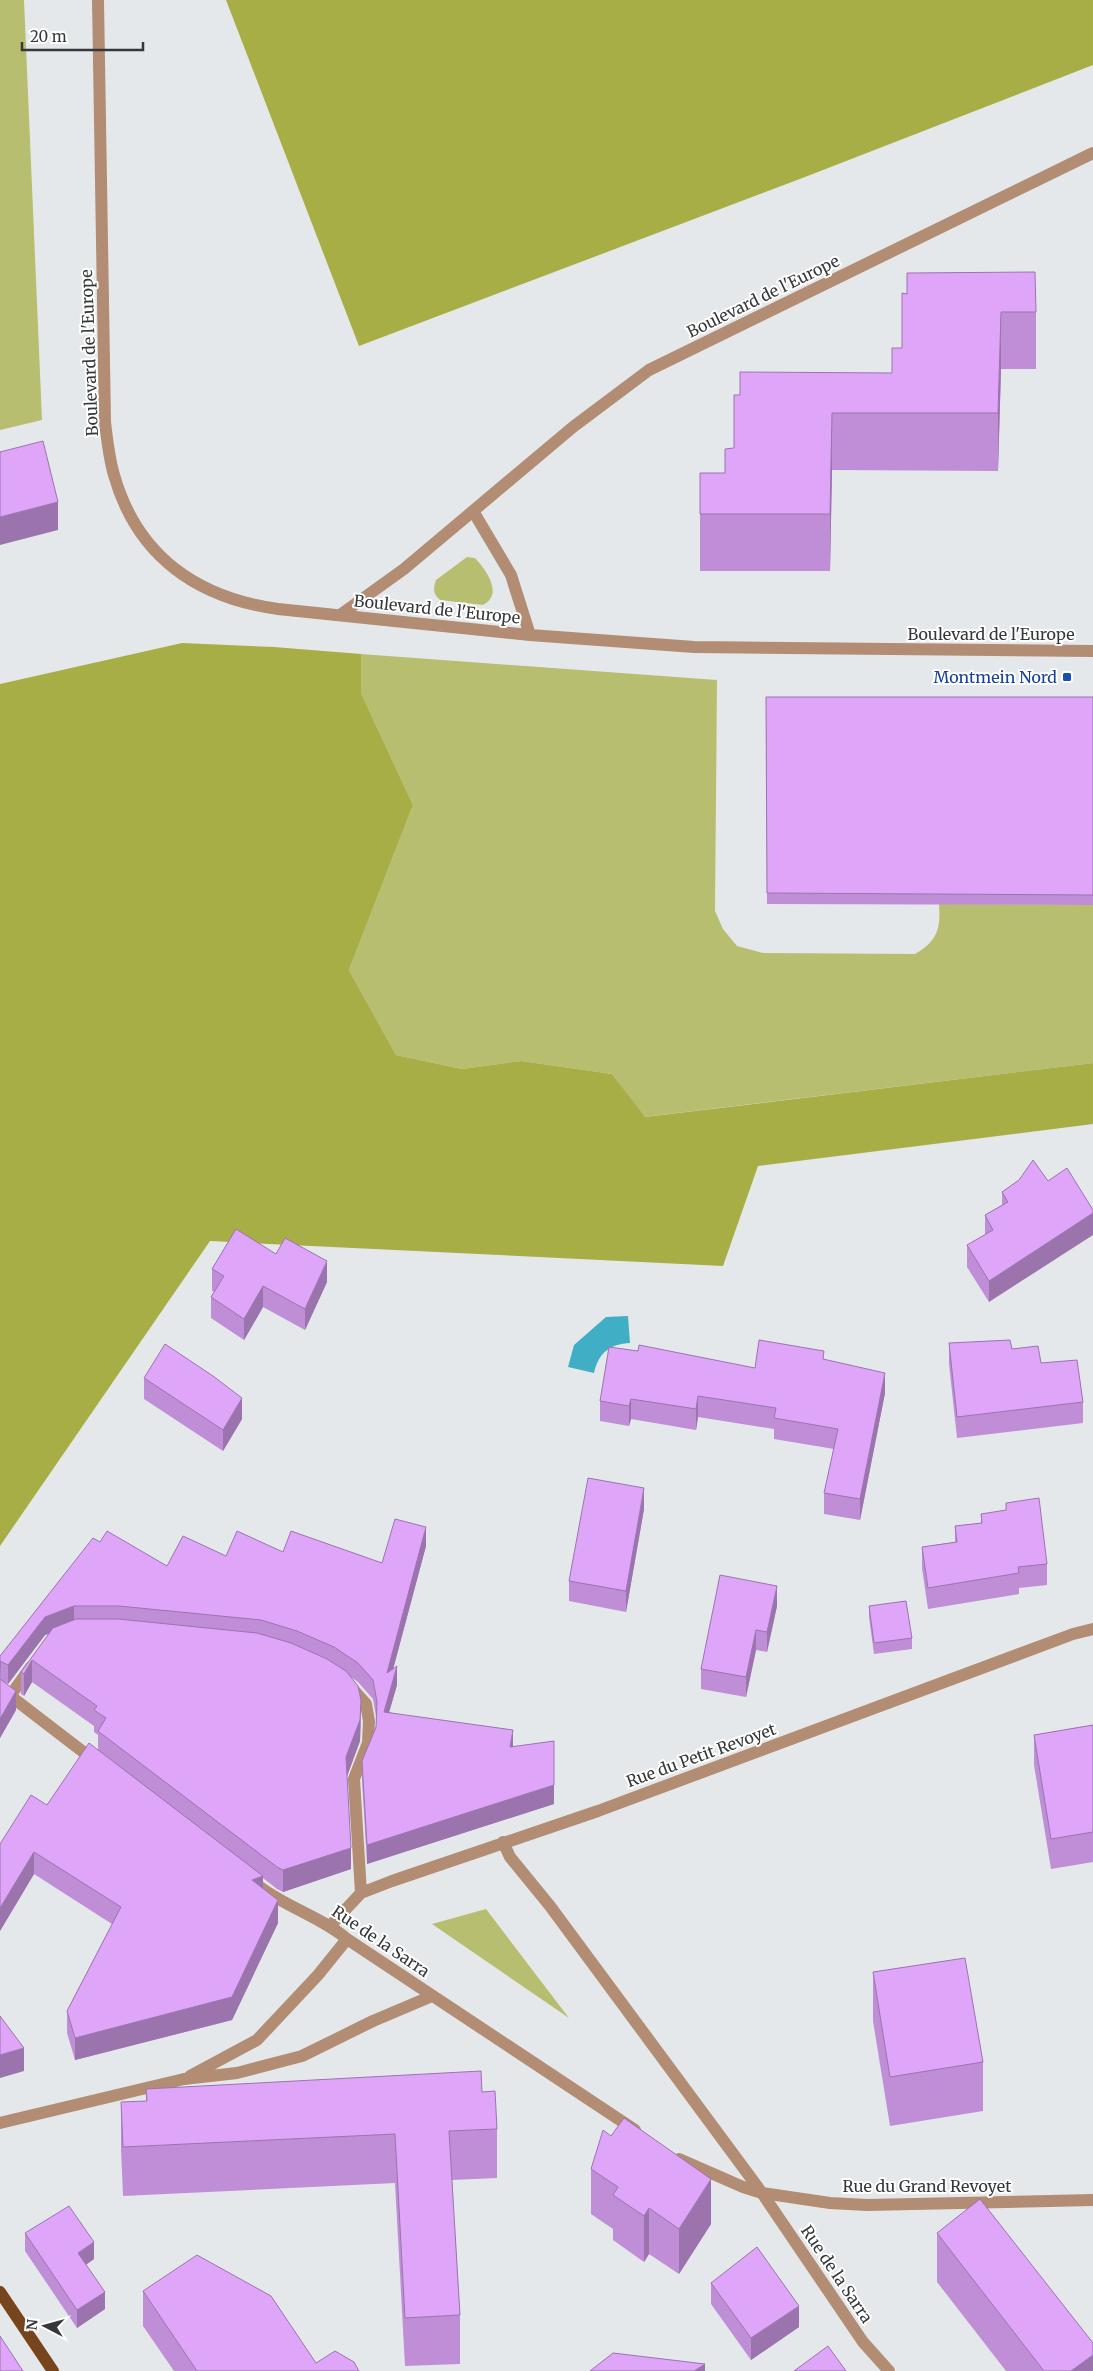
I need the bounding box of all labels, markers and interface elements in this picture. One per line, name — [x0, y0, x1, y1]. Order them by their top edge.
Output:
scale bar — [22, 20, 144, 52]
text: 20 m — [30, 27, 67, 46]
street label: Boulevard de l'Europe — [683, 250, 843, 342]
street label: Boulevard de l'Europe — [76, 269, 102, 437]
street label: Boulevard de l'Europe — [353, 590, 521, 628]
street label: Boulevard de l'Europe — [907, 624, 1075, 644]
place label: Montmein Nord — [934, 667, 1057, 687]
marker: Montmein Nord — [1061, 671, 1073, 683]
street label: Rue du Petit Revoyet — [624, 1718, 779, 1791]
street label: Rue de la Sarra — [328, 1901, 434, 1981]
street label: Rue du Grand Revoyet — [843, 2176, 1012, 2196]
street label: Rue de la Sarra — [797, 2221, 877, 2327]
north arrow — [20, 2301, 70, 2351]
text: N — [23, 2318, 42, 2331]

